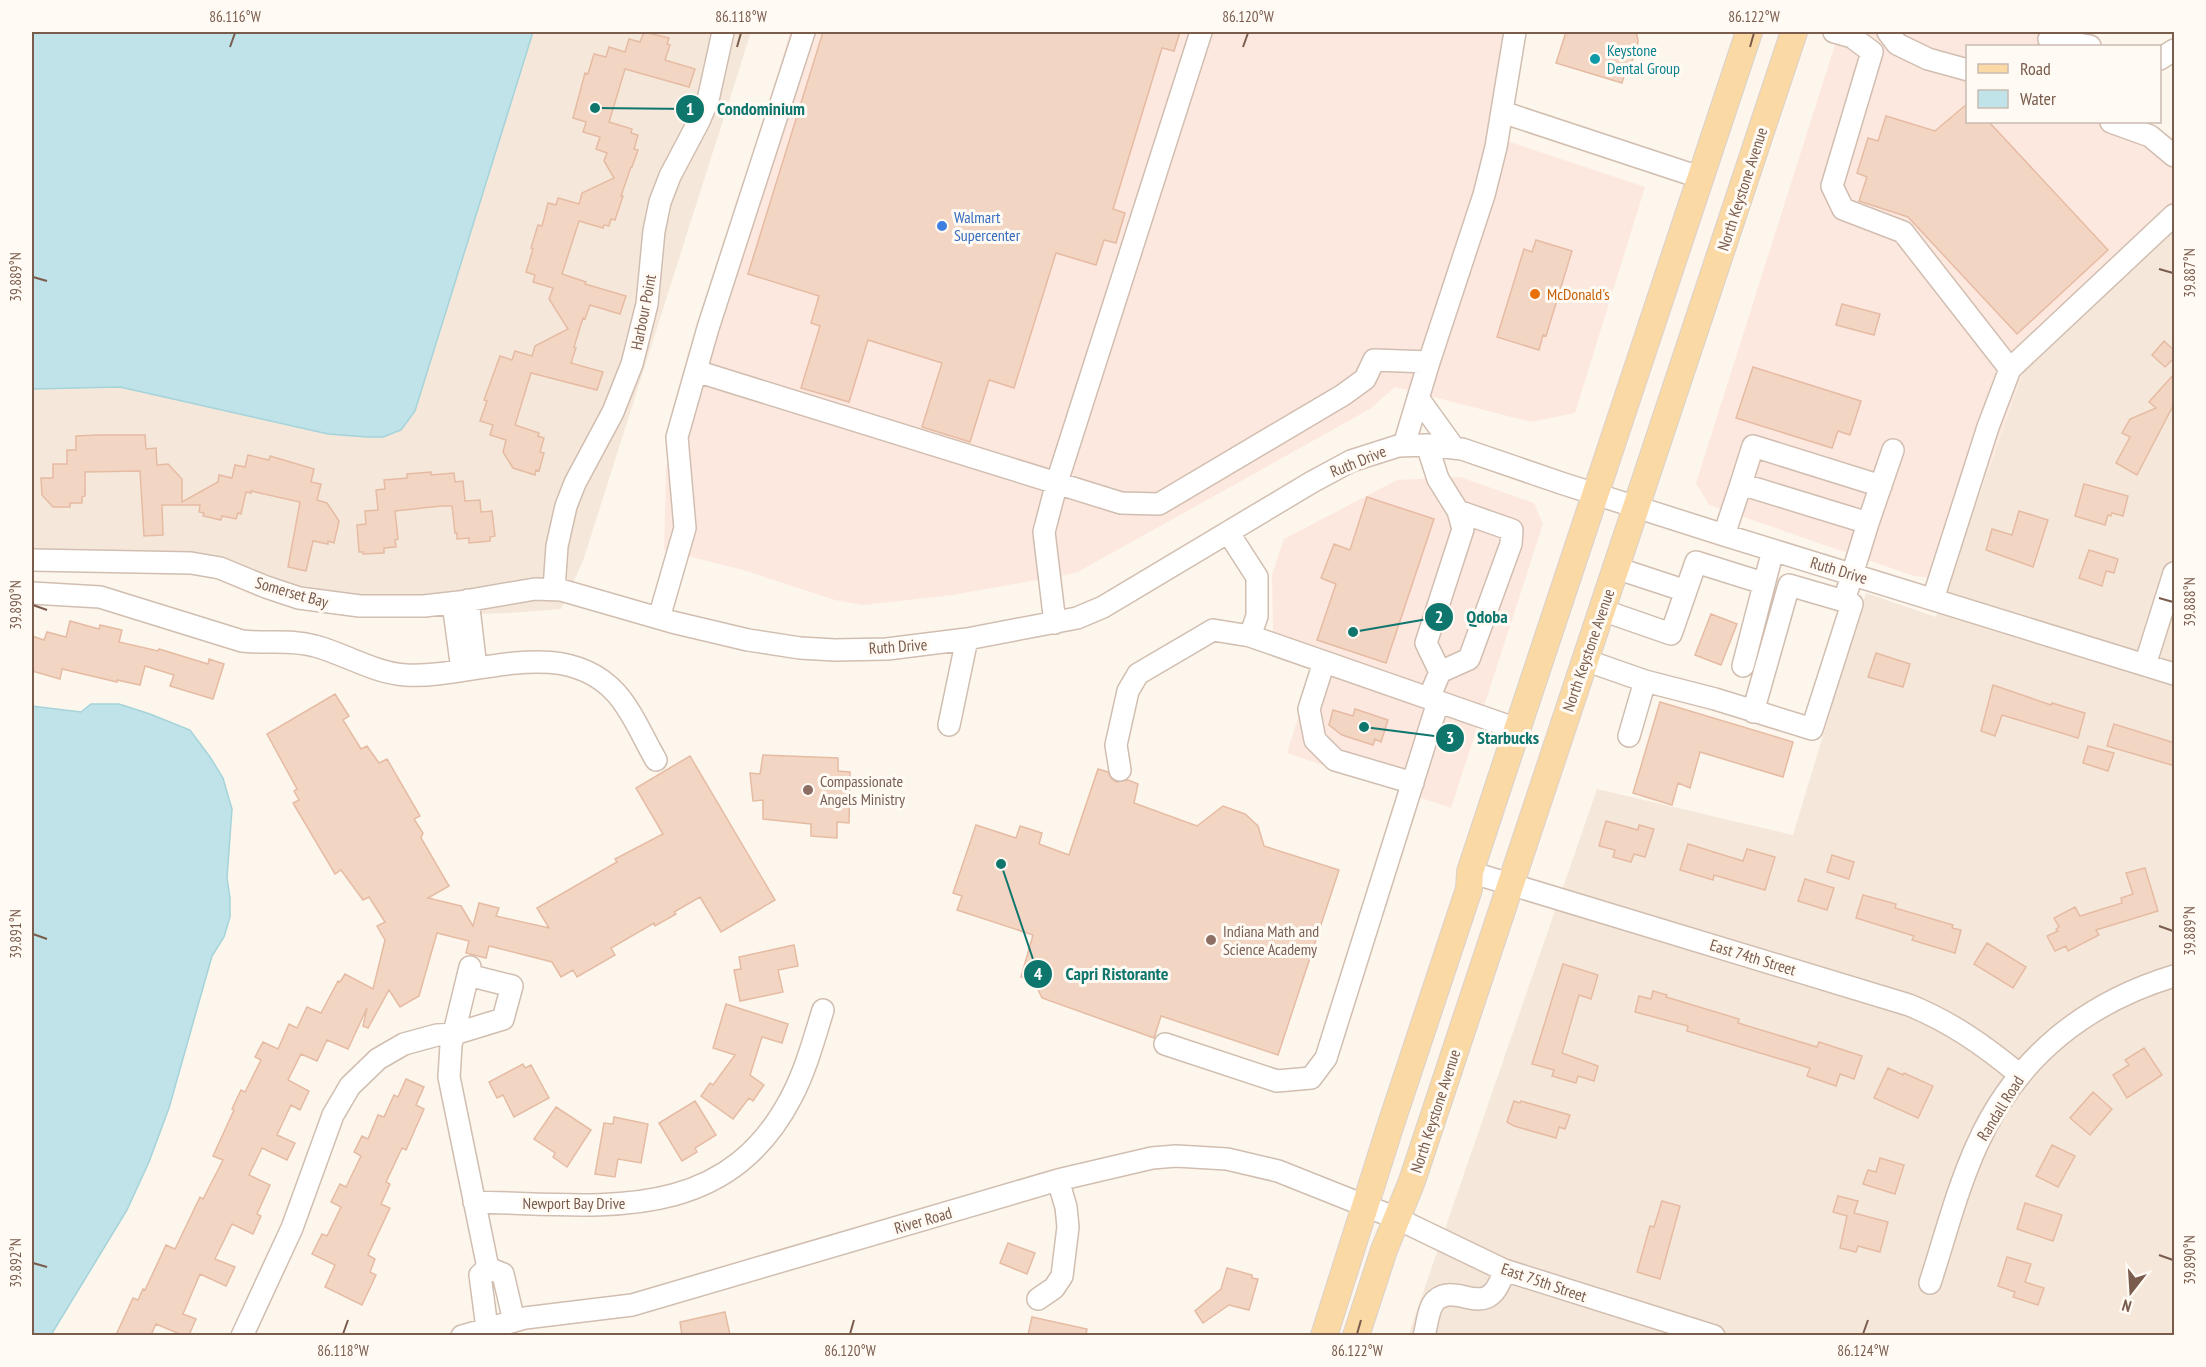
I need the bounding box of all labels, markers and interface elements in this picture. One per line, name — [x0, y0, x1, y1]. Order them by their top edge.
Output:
text: 86.116°W — [209, 7, 261, 26]
text: 86.118°W — [715, 7, 767, 26]
text: 86.120°W — [1222, 7, 1274, 26]
text: 86.122°W — [1728, 7, 1780, 26]
place label: Keystone Dental Group — [1607, 40, 1680, 78]
legend — [1966, 45, 2161, 123]
marker: Keystone Dental Group — [1588, 52, 1602, 66]
text: Road — [2020, 57, 2051, 80]
text: Water — [2020, 87, 2056, 110]
callout: Condominium — [675, 91, 817, 127]
text: 1 — [686, 97, 694, 120]
text: Condominium — [717, 97, 805, 120]
street label: North Keystone Avenue — [1713, 125, 1771, 253]
place label: Walmart Supercenter — [954, 207, 1021, 245]
marker: Walmart Supercenter — [935, 219, 949, 233]
text: 39.887°N — [2180, 248, 2199, 298]
text: 39.889°N — [6, 252, 25, 302]
street label: Harbour Point — [626, 272, 660, 351]
place label: McDonald's — [1547, 284, 1610, 304]
marker: McDonald's — [1528, 287, 1542, 301]
street label: Ruth Drive — [1327, 441, 1389, 481]
street label: Ruth Drive — [1808, 552, 1870, 588]
street label: Somerset Bay — [253, 572, 331, 612]
text: 39.888°N — [2180, 577, 2199, 627]
text: 39.890°N — [6, 580, 25, 630]
street label: North Keystone Avenue — [1558, 586, 1618, 714]
callout: Qdoba — [1424, 599, 1520, 635]
text: 2 — [1435, 605, 1443, 628]
text: Qdoba — [1466, 605, 1508, 628]
street label: Ruth Drive — [868, 634, 928, 658]
callout: Starbucks — [1435, 720, 1551, 756]
text: 3 — [1446, 726, 1454, 749]
text: Starbucks — [1477, 726, 1539, 749]
place label: Compassionate Angels Ministry — [820, 771, 905, 809]
marker: Compassionate Angels Ministry — [801, 783, 815, 797]
text: 39.889°N — [2180, 906, 2199, 956]
text: 39.891°N — [6, 909, 25, 959]
place label: Indiana Math and Science Academy — [1223, 921, 1319, 959]
marker: Indiana Math and Science Academy — [1204, 933, 1218, 947]
street label: East 74th Street — [1708, 934, 1799, 980]
callout: Capri Ristorante — [1023, 956, 1180, 992]
text: 4 — [1034, 962, 1043, 985]
text: Capri Ristorante — [1066, 962, 1169, 985]
street label: North Keystone Avenue — [1406, 1047, 1464, 1175]
street label: Randall Road — [1972, 1072, 2028, 1144]
street label: Newport Bay Drive — [523, 1193, 625, 1213]
street label: River Road — [892, 1202, 954, 1238]
text: 39.890°N — [2180, 1235, 2199, 1285]
text: 39.892°N — [6, 1238, 25, 1288]
street label: East 75th Street — [1499, 1258, 1590, 1306]
north arrow — [2101, 1262, 2161, 1322]
text: N — [2120, 1296, 2134, 1317]
text: 86.118°W — [317, 1341, 369, 1360]
text: 86.120°W — [824, 1341, 876, 1360]
text: 86.122°W — [1331, 1341, 1383, 1360]
text: 86.124°W — [1837, 1341, 1889, 1360]

